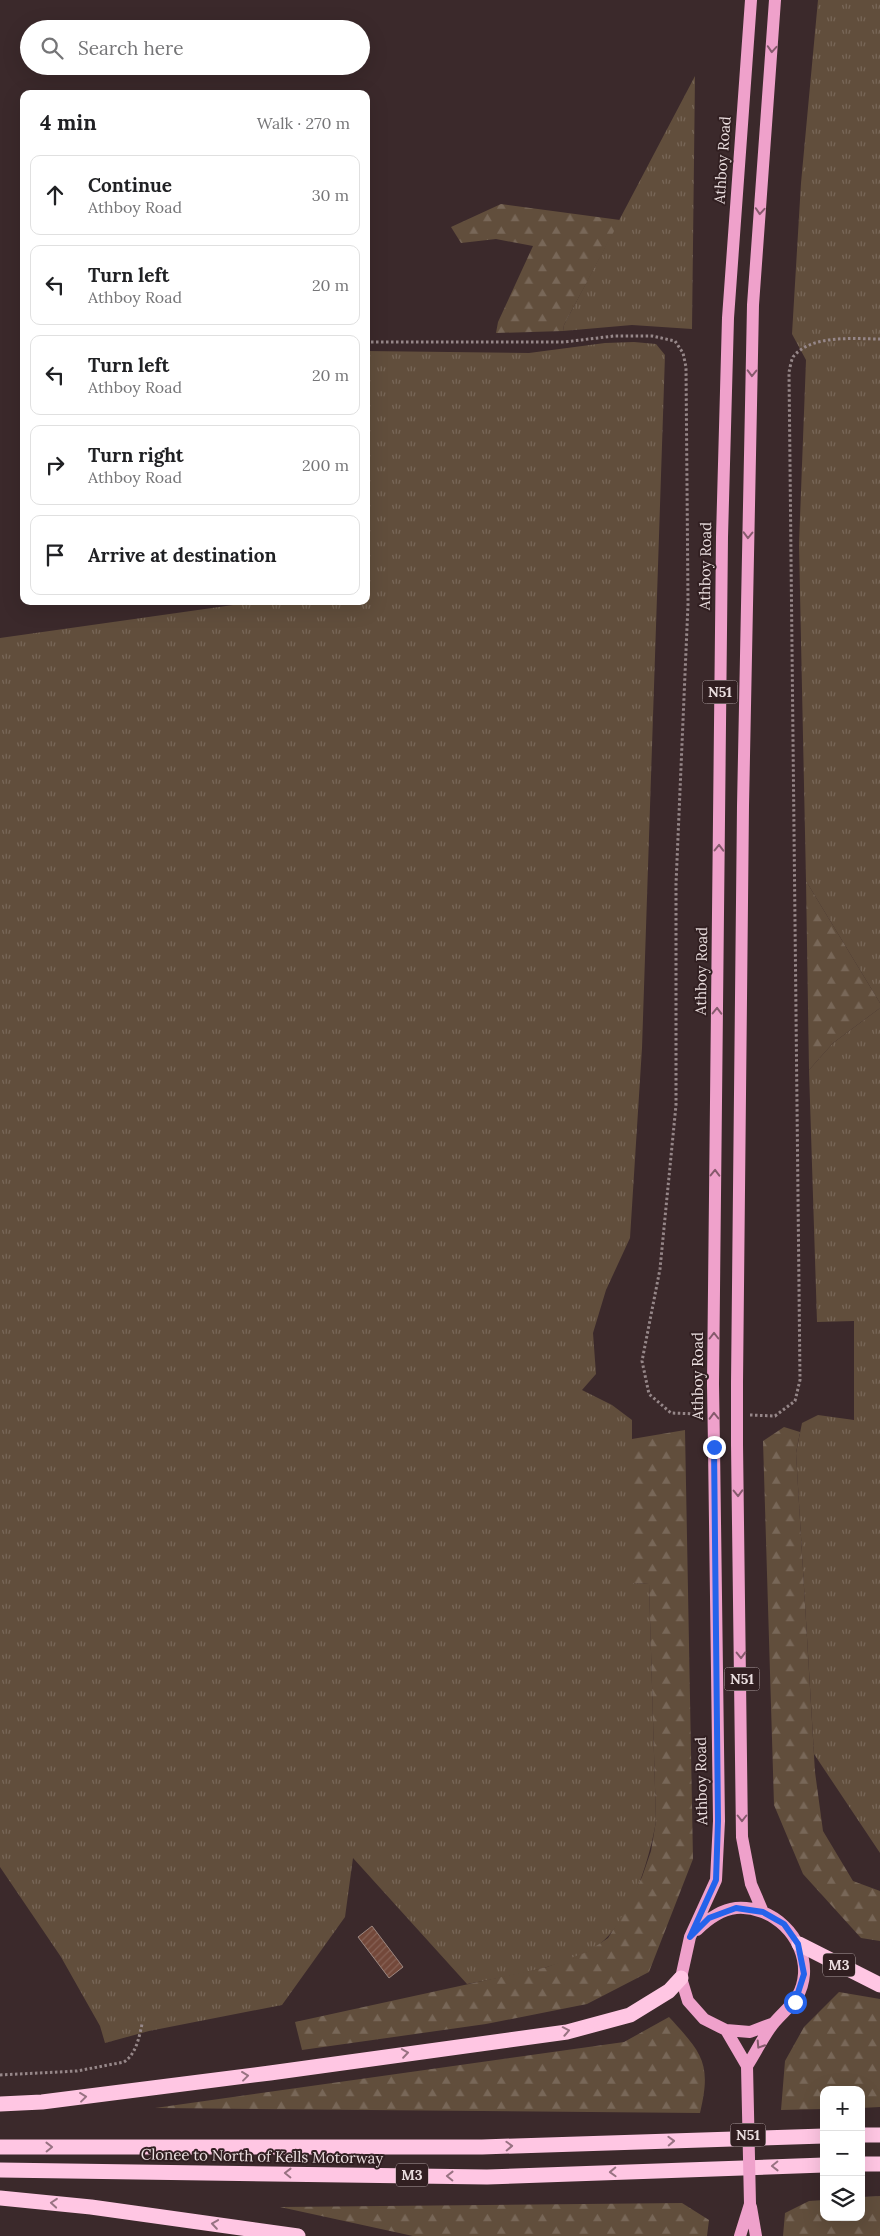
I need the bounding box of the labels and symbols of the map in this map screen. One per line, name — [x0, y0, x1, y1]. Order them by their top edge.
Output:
one-way arrow — [766, 45, 777, 53]
street label: Athboy Road — [709, 115, 735, 206]
one-way arrow — [754, 207, 765, 215]
one-way arrow — [746, 369, 757, 377]
street label: Athboy Road — [695, 522, 715, 611]
one-way arrow — [743, 532, 754, 540]
road number: N51 — [702, 680, 738, 704]
one-way arrow — [714, 844, 724, 852]
street label: Athboy Road — [691, 927, 711, 1016]
one-way arrow — [712, 1007, 722, 1014]
one-way arrow — [710, 1169, 720, 1176]
one-way arrow — [708, 1331, 719, 1339]
street label: Athboy Road — [688, 1332, 707, 1421]
one-way arrow — [708, 1411, 719, 1419]
route end — [703, 1436, 726, 1459]
one-way arrow — [733, 1489, 743, 1497]
one-way arrow — [736, 1652, 746, 1659]
road number: N51 — [724, 1668, 760, 1690]
street label: Athboy Road — [691, 1737, 711, 1826]
one-way arrow — [737, 1814, 747, 1822]
road number: M3 — [823, 1954, 855, 1976]
route start — [784, 1991, 807, 2014]
one-way arrow — [562, 2026, 571, 2037]
one-way arrow — [757, 2039, 767, 2048]
one-way arrow — [402, 2048, 410, 2059]
one-way arrow — [241, 2071, 249, 2082]
one-way arrow — [79, 2092, 88, 2102]
road number: N51 — [730, 2124, 766, 2146]
one-way arrow — [668, 2136, 675, 2146]
one-way arrow — [505, 2141, 513, 2151]
one-way arrow — [45, 2142, 53, 2153]
street label: Clonee to North of Kells Motorway — [141, 2144, 383, 2168]
one-way arrow — [771, 2161, 779, 2172]
road number: M3 — [396, 2164, 428, 2186]
one-way arrow — [608, 2166, 616, 2177]
one-way arrow — [283, 2168, 291, 2178]
one-way arrow — [446, 2171, 454, 2181]
one-way arrow — [49, 2198, 57, 2209]
one-way arrow — [210, 2219, 218, 2230]

